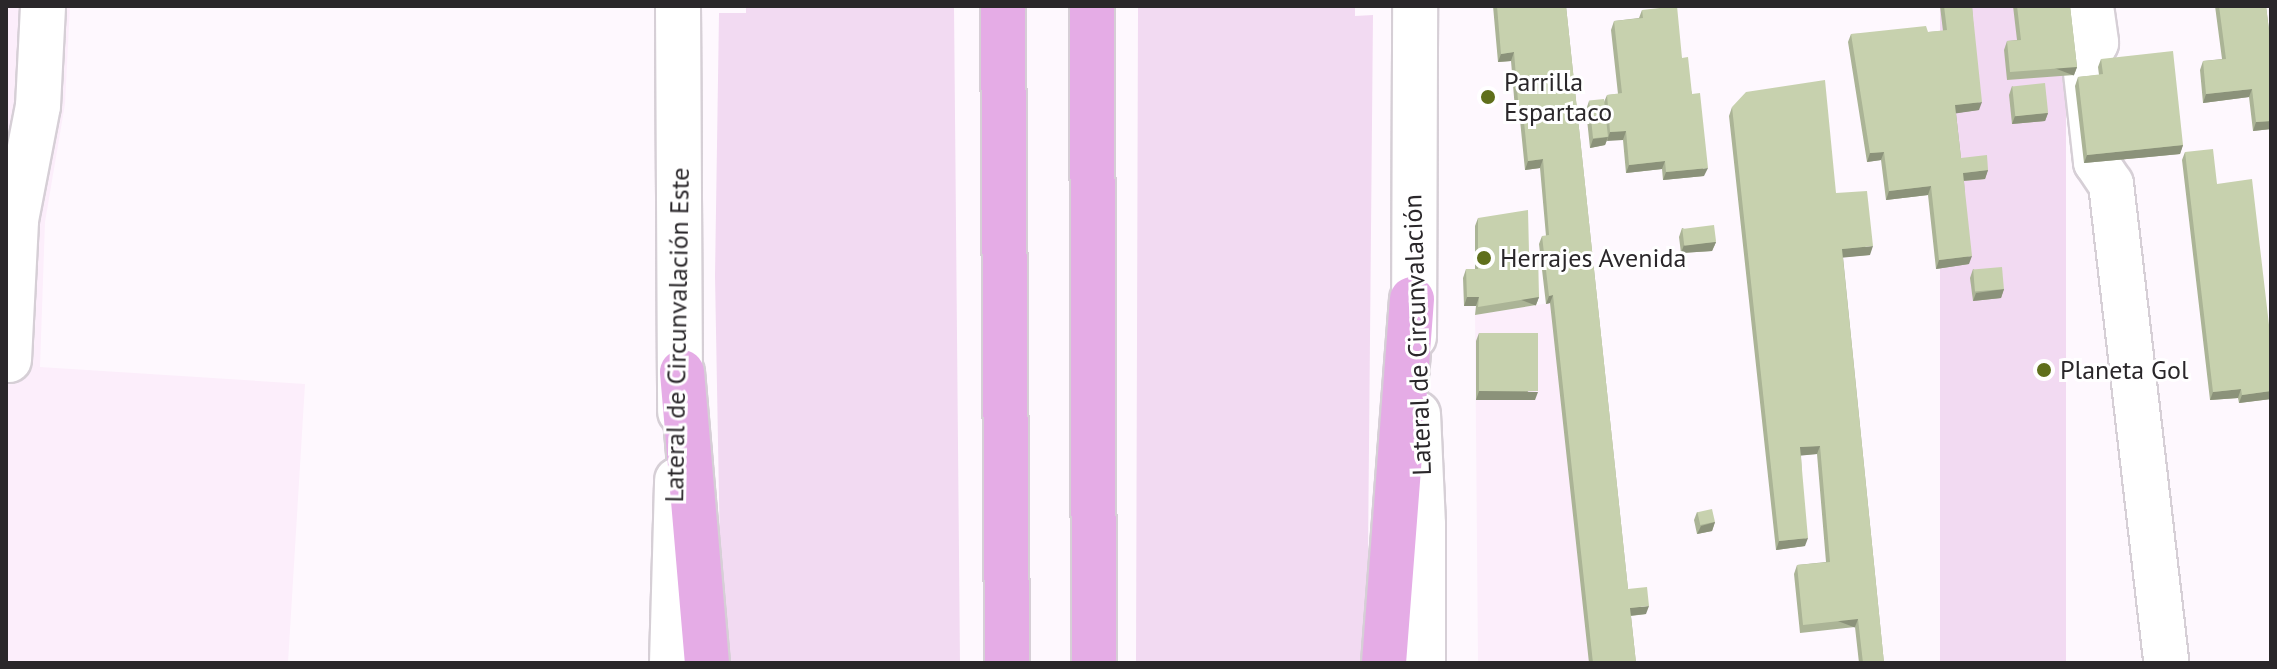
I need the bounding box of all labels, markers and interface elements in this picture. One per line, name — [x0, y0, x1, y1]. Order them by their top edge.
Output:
place label: Parrilla Espartaco — [1504, 66, 1612, 128]
marker: Parrilla Espartaco — [1479, 88, 1497, 106]
street label: Lateral de Circunvalación Este — [658, 167, 696, 503]
street label: Lateral de Circunvalación — [1397, 194, 1437, 476]
place label: Herrajes Avenida — [1500, 242, 1687, 274]
marker: Herrajes Avenida — [1475, 249, 1493, 267]
place label: Planeta Gol — [2060, 354, 2189, 386]
marker: Planeta Gol — [2035, 361, 2053, 379]

